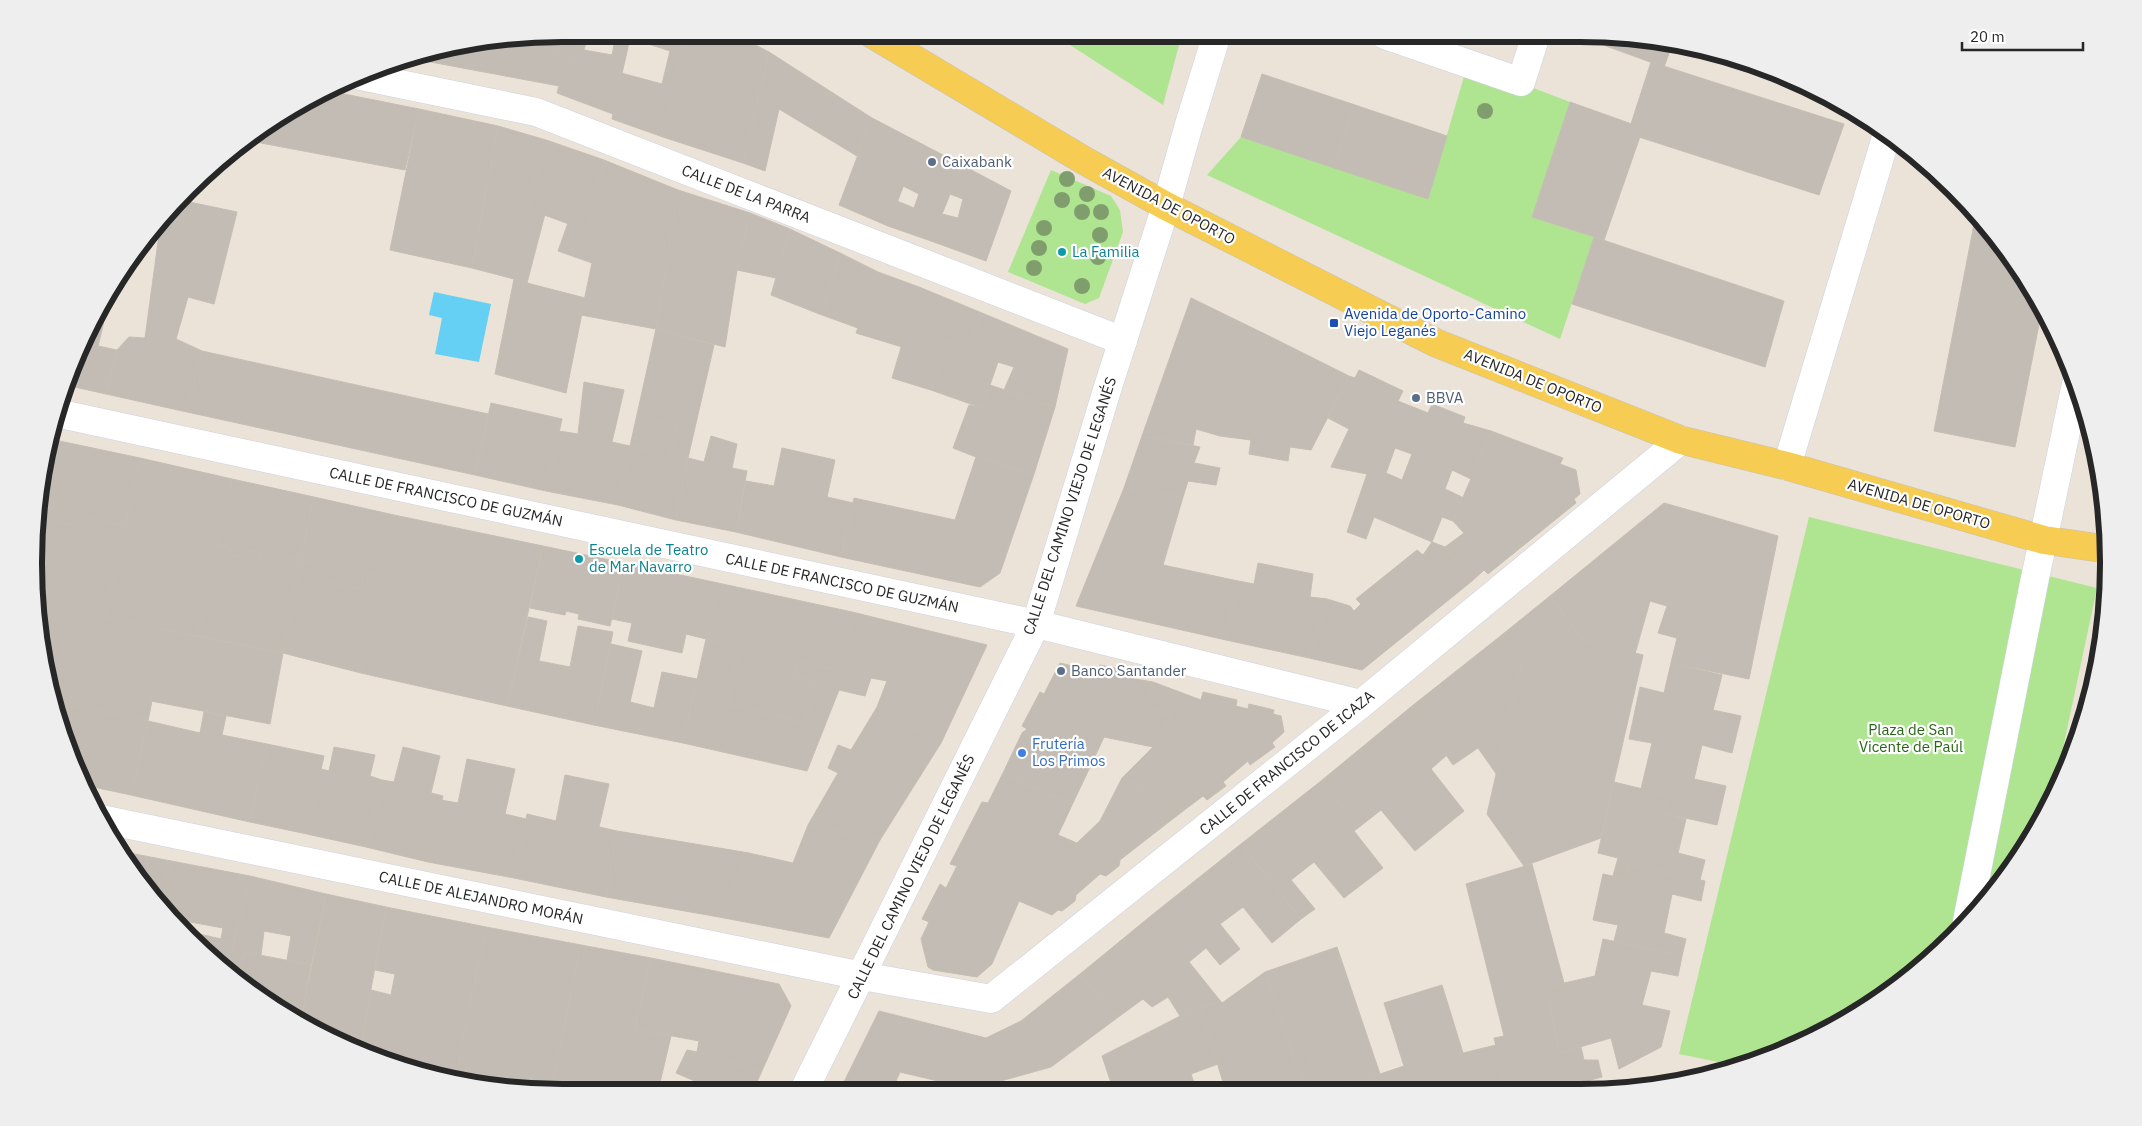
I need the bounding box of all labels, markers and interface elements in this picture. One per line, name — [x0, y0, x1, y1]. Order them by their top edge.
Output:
scale bar — [1962, 20, 2083, 52]
text: 20 m — [1970, 27, 2005, 46]
place label: Caixabank — [942, 152, 1012, 171]
marker: Caixabank — [926, 156, 938, 168]
street label: CALLE DE LA PARRA — [679, 160, 814, 227]
street label: AVENIDA DE OPORTO — [1100, 163, 1239, 249]
place label: La Familia — [1072, 242, 1140, 261]
marker: La Familia — [1056, 246, 1068, 258]
place label: Avenida de Oporto-Camino Viejo Leganés — [1344, 304, 1526, 340]
marker: Avenida de Oporto-Camino Viejo Leganés — [1328, 317, 1340, 329]
street label: AVENIDA DE OPORTO — [1461, 344, 1605, 417]
street label: CALLE DEL CAMINO VIEJO DE LEGANÉS — [1019, 374, 1120, 637]
place label: BBVA — [1426, 388, 1464, 407]
marker: BBVA — [1410, 392, 1422, 404]
street label: CALLE DE FRANCISCO DE GUZMÁN — [328, 462, 565, 531]
street label: AVENIDA DE OPORTO — [1846, 474, 1993, 533]
place label: Escuela de Teatro de Mar Navarro — [589, 540, 708, 576]
street label: CALLE DE FRANCISCO DE GUZMÁN — [724, 548, 961, 617]
marker: Escuela de Teatro de Mar Navarro — [573, 553, 585, 565]
place label: Banco Santander — [1071, 661, 1187, 680]
marker: Banco Santander — [1055, 665, 1067, 677]
street label: CALLE DE FRANCISCO DE ICAZA — [1195, 686, 1378, 839]
park label: Plaza de San Vicente de Paúl — [1859, 720, 1963, 756]
place label: Frutería Los Primos — [1032, 734, 1106, 770]
marker: Frutería Los Primos — [1016, 747, 1028, 759]
street label: CALLE DEL CAMINO VIEJO DE LEGANÉS — [843, 751, 978, 1002]
street label: CALLE DE ALEJANDRO MORÁN — [377, 867, 585, 928]

